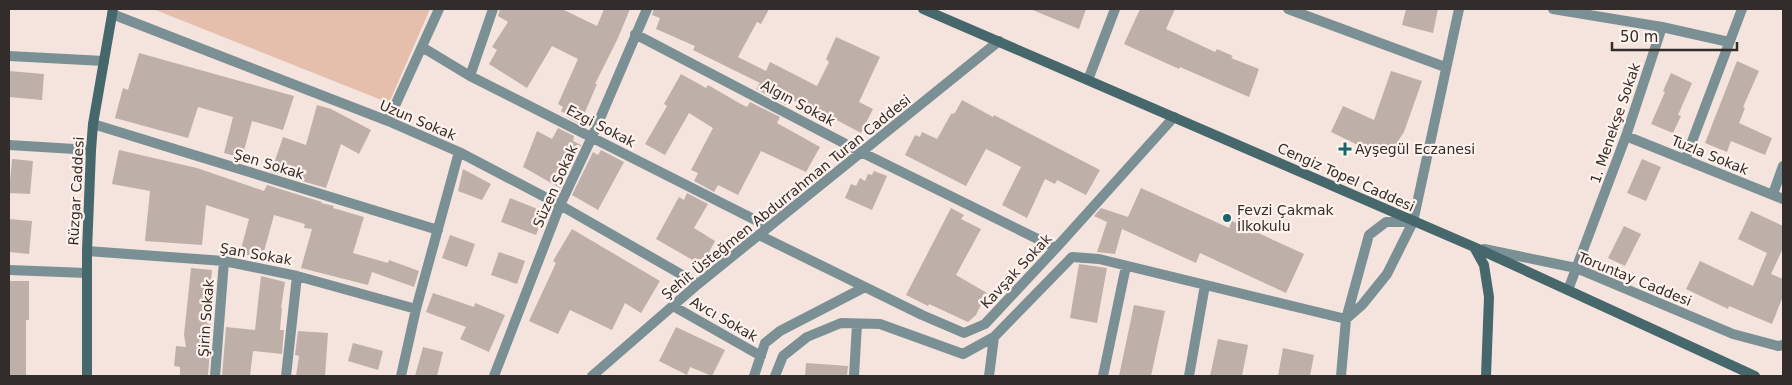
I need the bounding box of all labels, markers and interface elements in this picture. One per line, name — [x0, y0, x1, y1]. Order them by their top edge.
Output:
scale bar — [1612, 20, 1737, 52]
text: 50 m — [1620, 28, 1658, 46]
street label: 1. Menekşe Sokak — [1587, 60, 1643, 185]
street label: Algın Sokak — [758, 77, 839, 130]
street label: Şehit Üsteğmen Abdurrahman Turan Caddesi — [658, 91, 914, 303]
street label: Uzun Sokak — [377, 97, 460, 144]
street label: Ezgi Sokak — [564, 102, 639, 151]
street label: Tuzla Sokak — [1668, 132, 1752, 178]
street label: Rüzgar Caddesi — [65, 136, 87, 246]
street label: Cengiz Topel Caddesi — [1275, 140, 1417, 214]
street label: Süzen Sokak — [530, 141, 581, 230]
place label: Ayşegül Eczanesi — [1355, 141, 1475, 157]
marker: Ayşegül Eczanesi — [1339, 143, 1351, 155]
street label: Şen Sokak — [232, 146, 307, 183]
place label: Fevzi Çakmak İlkokulu — [1237, 202, 1335, 234]
marker: Fevzi Çakmak İlkokulu — [1221, 212, 1233, 224]
street label: Kavşak Sokak — [977, 230, 1055, 312]
street label: Şan Sokak — [219, 240, 294, 268]
street label: Toruntay Caddesi — [1575, 249, 1694, 309]
street label: Şirin Sokak — [195, 278, 217, 357]
street label: Avcı Sokak — [687, 293, 761, 345]

